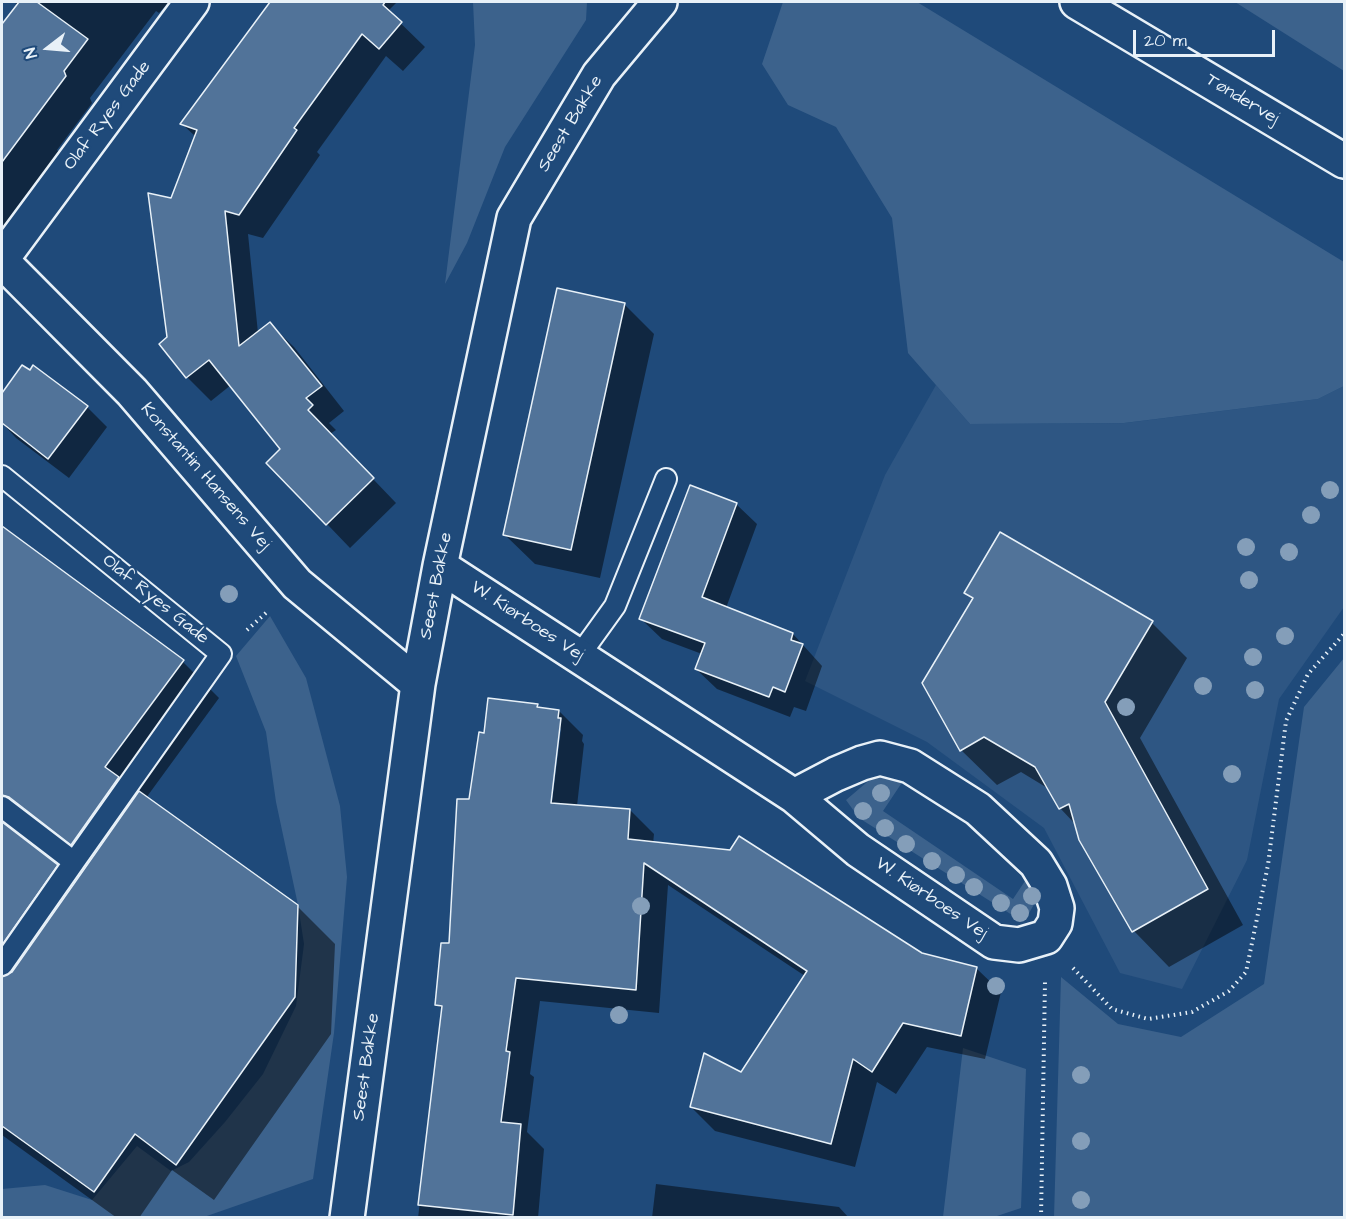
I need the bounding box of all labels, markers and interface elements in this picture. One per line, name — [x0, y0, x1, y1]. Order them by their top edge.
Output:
north arrow — [18, 18, 78, 78]
scale bar — [1136, 18, 1278, 56]
text: 20 m — [1144, 28, 1187, 53]
text: N — [19, 45, 43, 61]
street label: Olaf Ryes Gade — [60, 57, 156, 175]
street label: Tøndervej — [1202, 70, 1282, 130]
street label: Seest Bakke — [534, 72, 608, 176]
street label: Konstantin Hansens Vej — [135, 399, 275, 555]
street label: Seest Bakke — [416, 531, 458, 641]
street label: Olaf Ryes Gade — [97, 550, 213, 650]
street label: W. Kiørboes Vej — [466, 577, 588, 667]
street label: W. Kiørboes Vej — [871, 853, 991, 945]
street label: Seest Bakke — [349, 1012, 385, 1122]

